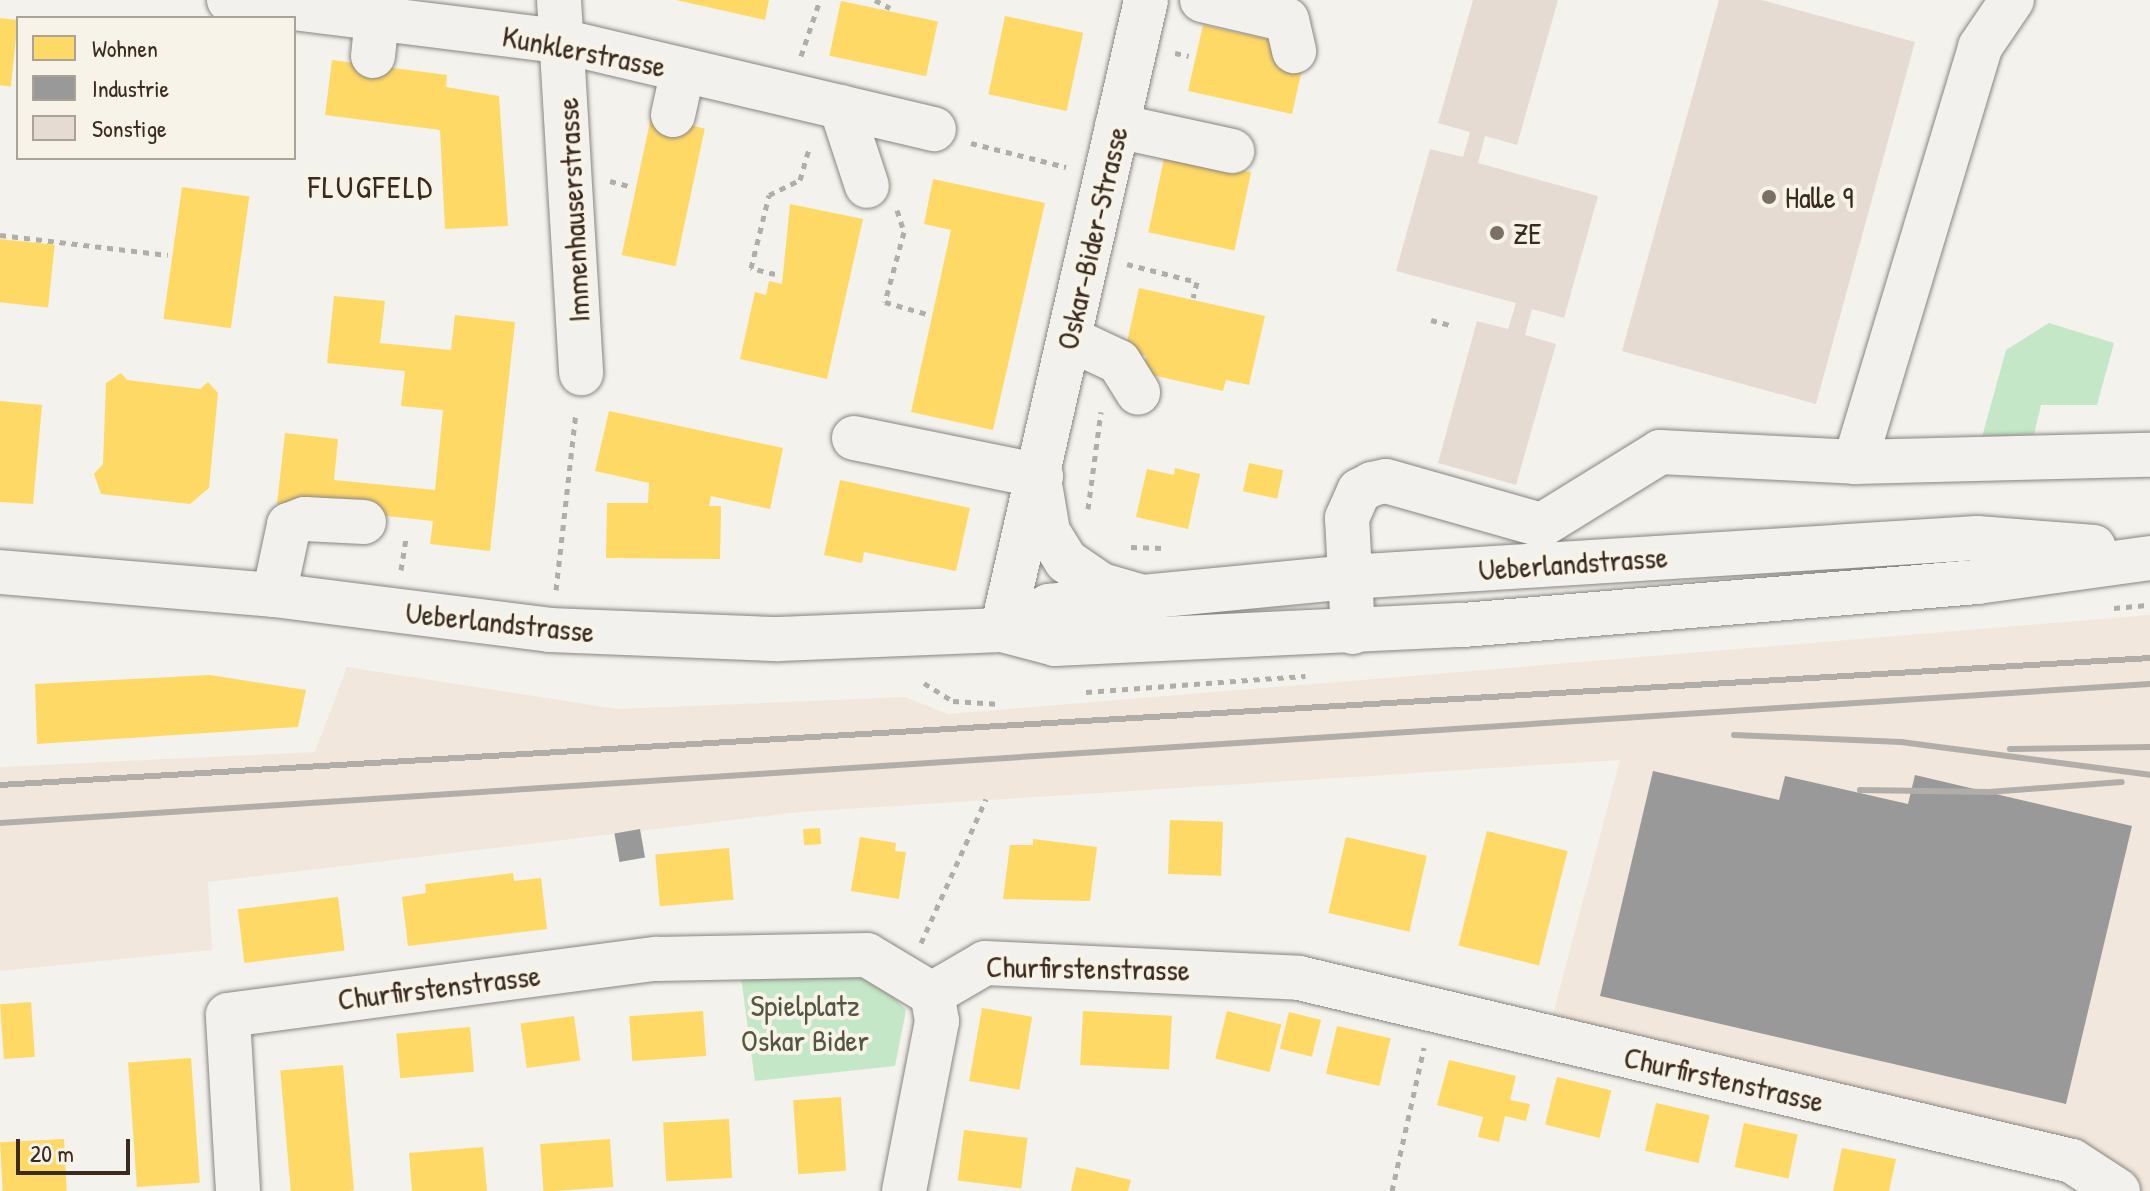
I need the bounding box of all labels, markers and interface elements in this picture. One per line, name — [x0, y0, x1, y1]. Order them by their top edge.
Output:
legend — [16, 16, 296, 160]
street label: Kunklerstrasse — [499, 18, 669, 84]
text: Wohnen — [92, 32, 158, 64]
text: Industrie — [92, 72, 169, 104]
street label: Immenhauserstrasse — [549, 97, 597, 323]
text: Sonstige — [92, 112, 167, 144]
street label: Oskar-Bider-Strasse — [1049, 123, 1135, 353]
district label: FLUGFELD — [308, 168, 434, 206]
place label: Halle 9 — [1785, 179, 1854, 215]
marker: Halle 9 — [1760, 188, 1778, 206]
place label: ZE — [1513, 215, 1541, 251]
marker: ZE — [1488, 224, 1506, 242]
street label: Ueberlandstrasse — [1477, 538, 1669, 588]
street label: Ueberlandstrasse — [404, 594, 596, 650]
street label: Churfirstenstrasse — [986, 948, 1190, 988]
street label: Churfirstenstrasse — [336, 957, 542, 1017]
park label: Spielplatz Oskar Bider — [741, 987, 869, 1058]
street label: Churfirstenstrasse — [1621, 1039, 1827, 1119]
scale bar — [20, 1123, 134, 1173]
text: 20 m — [30, 1137, 74, 1169]

